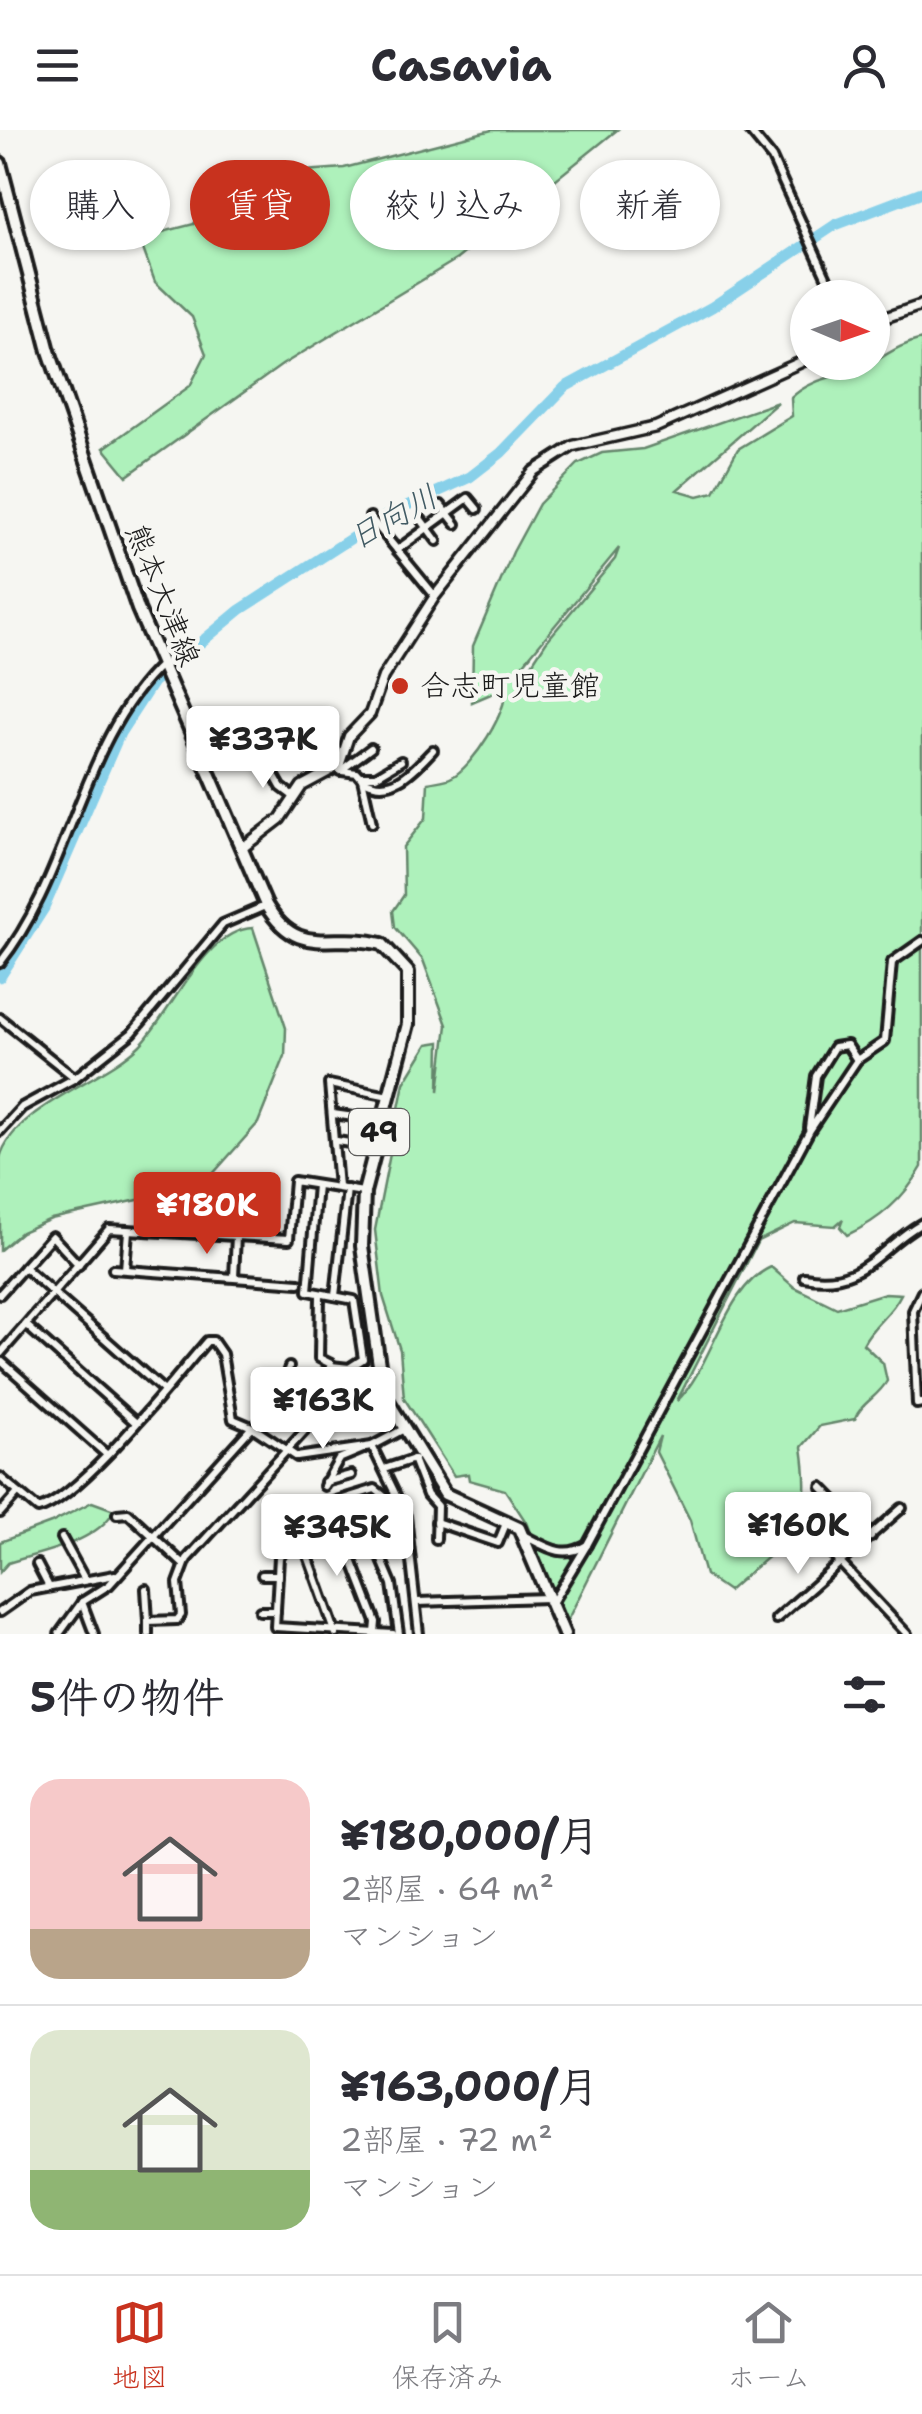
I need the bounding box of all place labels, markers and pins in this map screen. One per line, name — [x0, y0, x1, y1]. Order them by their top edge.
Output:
place label: 合志町児童館 — [420, 665, 600, 706]
marker: 合志町児童館 — [389, 675, 411, 697]
pin: ¥337K — [193, 706, 333, 791]
pin: ¥180K — [137, 1172, 277, 1257]
pin: ¥163K — [253, 1367, 393, 1452]
pin: ¥160K — [728, 1492, 868, 1577]
pin: ¥345K — [267, 1494, 407, 1579]

